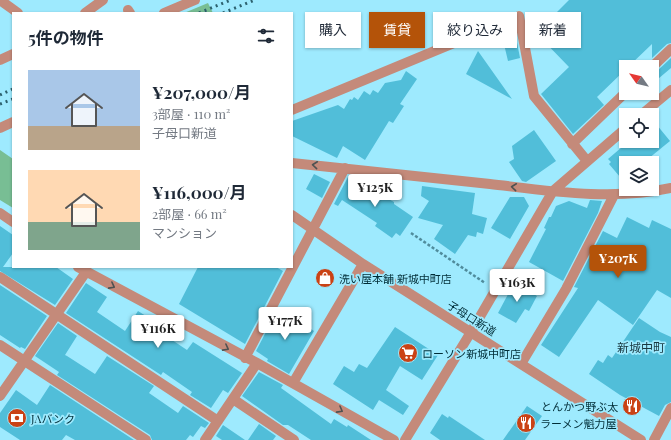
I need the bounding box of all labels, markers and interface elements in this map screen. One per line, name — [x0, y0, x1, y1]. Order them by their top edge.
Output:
chip: 購入 — [305, 12, 361, 48]
chip: 賃貸 — [369, 12, 425, 48]
chip: 絞り込み — [433, 12, 517, 48]
chip: 新着 — [525, 12, 581, 48]
icon: filters — [255, 25, 277, 47]
text: 5件の物件 — [28, 26, 104, 48]
north arrow — [619, 60, 659, 100]
map controls — [619, 60, 659, 196]
text: ¥207,000/月 — [152, 81, 251, 103]
icon: home — [60, 86, 108, 134]
text: 3部屋 · 110 m² — [152, 105, 230, 122]
button: locate — [619, 108, 659, 148]
text: 子母口新道 — [152, 124, 217, 141]
button: layers — [619, 156, 659, 196]
one-way arrow — [312, 161, 318, 170]
pin: ¥125K — [347, 174, 403, 208]
text: ¥125K — [357, 178, 393, 195]
text: ¥116,000/月 — [152, 181, 247, 203]
one-way arrow — [511, 183, 517, 192]
icon: home — [60, 186, 108, 234]
text: 2部屋 · 66 m² — [152, 205, 227, 222]
text: マンション — [152, 224, 217, 241]
pin: ¥207K — [590, 245, 646, 279]
text: ¥207K — [598, 249, 638, 266]
shop icon: 洗い屋本舗 新城中町店 — [314, 267, 336, 289]
pin: ¥163K — [489, 269, 545, 303]
place label: 洗い屋本舗 新城中町店 — [339, 271, 452, 286]
text: ¥163K — [499, 273, 535, 290]
one-way arrow — [108, 281, 115, 289]
street label: 子母口新道 — [445, 297, 499, 339]
pin: ¥177K — [257, 307, 313, 341]
text: ¥177K — [268, 311, 302, 328]
pin: ¥116K — [130, 315, 186, 349]
text: ¥116K — [140, 319, 176, 336]
district label: 新城中町 — [617, 339, 665, 355]
supermarket icon: ローソン新城中町店 — [397, 342, 419, 364]
one-way arrow — [222, 343, 230, 350]
place label: ローソン新城中町店 — [422, 346, 521, 361]
restaurant icon: とんかつ野ぶ太 — [621, 395, 643, 417]
place label: とんかつ野ぶ太 — [541, 399, 618, 414]
one-way arrow — [336, 405, 344, 412]
bank icon: JAバンク — [6, 407, 28, 429]
place label: JAバンク — [30, 411, 75, 426]
restaurant icon: ラーメン魁力屋 — [515, 412, 537, 434]
place label: ラーメン魁力屋 — [540, 416, 617, 431]

